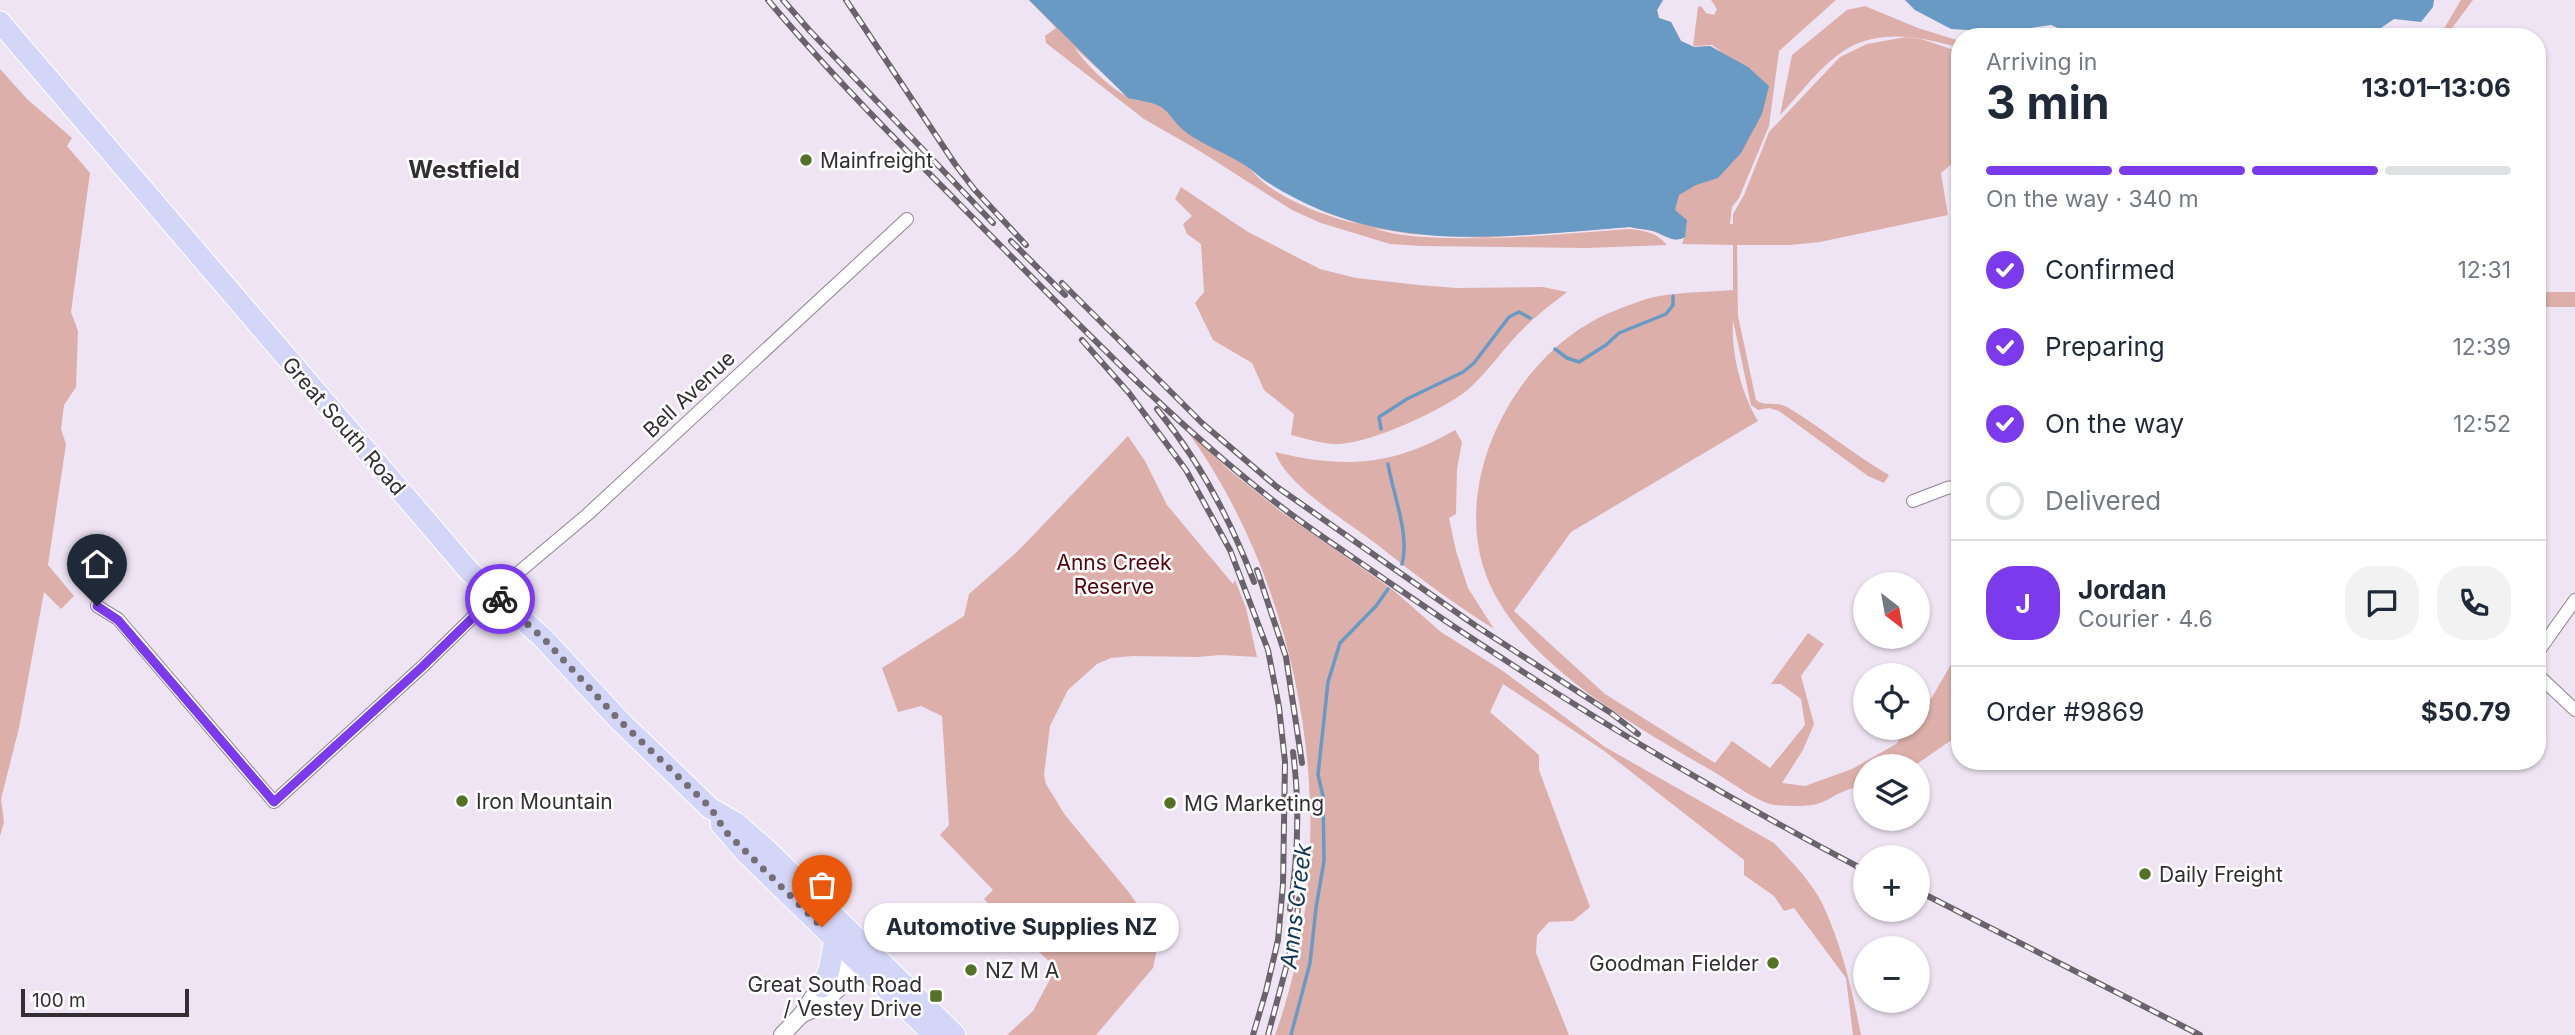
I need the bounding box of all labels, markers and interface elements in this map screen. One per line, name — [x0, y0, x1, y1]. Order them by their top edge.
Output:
text: Arriving in — [1986, 48, 2097, 76]
text: 13:01–13:06 — [2361, 72, 2511, 103]
text: 3 min — [1986, 74, 2110, 130]
place label: Mainfreight — [820, 148, 933, 173]
marker: Mainfreight — [798, 152, 814, 168]
district label: Westfield — [408, 155, 520, 184]
text: On the way · 340 m — [1986, 185, 2199, 213]
icon: check — [1986, 251, 2024, 289]
text: Confirmed — [2045, 254, 2175, 285]
text: 12:31 — [2457, 256, 2511, 284]
icon: check — [1986, 328, 2024, 366]
text: Preparing — [2045, 331, 2165, 362]
text: 12:39 — [2453, 333, 2511, 361]
street label: Bell Avenue — [638, 345, 740, 443]
street label: Great South Road — [277, 352, 411, 500]
icon: check — [1986, 405, 2024, 443]
text: On the way — [2045, 408, 2184, 439]
text: 12:52 — [2453, 410, 2511, 438]
text: Delivered — [2045, 485, 2161, 516]
pin — [67, 534, 127, 606]
icon: home — [78, 545, 116, 583]
park label: Anns Creek Reserve — [1056, 550, 1172, 599]
courier — [465, 564, 535, 634]
button: chat — [2345, 566, 2419, 640]
button: phone — [2437, 566, 2511, 640]
north arrow — [1853, 572, 1930, 649]
map controls — [1853, 572, 1930, 1013]
text: Jordan — [2078, 574, 2167, 605]
icon: bike — [481, 580, 519, 618]
text: J — [2015, 588, 2031, 619]
text: Courier · 4.6 — [2078, 605, 2213, 633]
button: locate — [1853, 663, 1930, 740]
text: Order #9869 — [1986, 696, 2144, 727]
text: $50.79 — [2421, 696, 2511, 727]
button: layers — [1853, 754, 1930, 831]
place label: Iron Mountain — [476, 789, 613, 814]
place label: MG Marketing — [1184, 791, 1324, 816]
marker: Iron Mountain — [454, 793, 470, 809]
marker: MG Marketing — [1162, 795, 1178, 811]
water label: Anns Creek — [1274, 841, 1318, 971]
button: + — [1853, 845, 1930, 922]
pin — [792, 855, 852, 927]
place label: Daily Freight — [2159, 862, 2283, 887]
icon: bag — [803, 866, 841, 904]
marker: Daily Freight — [2137, 866, 2153, 882]
callout: Automotive Supplies NZ — [864, 902, 1179, 951]
text: Automotive Supplies NZ — [886, 913, 1157, 941]
button: − — [1853, 936, 1930, 1013]
place label: Goodman Fielder — [1589, 951, 1759, 976]
marker: Goodman Fielder — [1765, 955, 1781, 971]
place label: NZ M A — [985, 958, 1059, 983]
marker: NZ M A — [963, 962, 979, 978]
place label: Great South Road / Vestey Drive — [747, 972, 922, 1021]
scale bar — [21, 986, 189, 1018]
marker: Great South Road / Vestey Drive — [928, 988, 944, 1004]
text: 100 m — [32, 989, 86, 1012]

